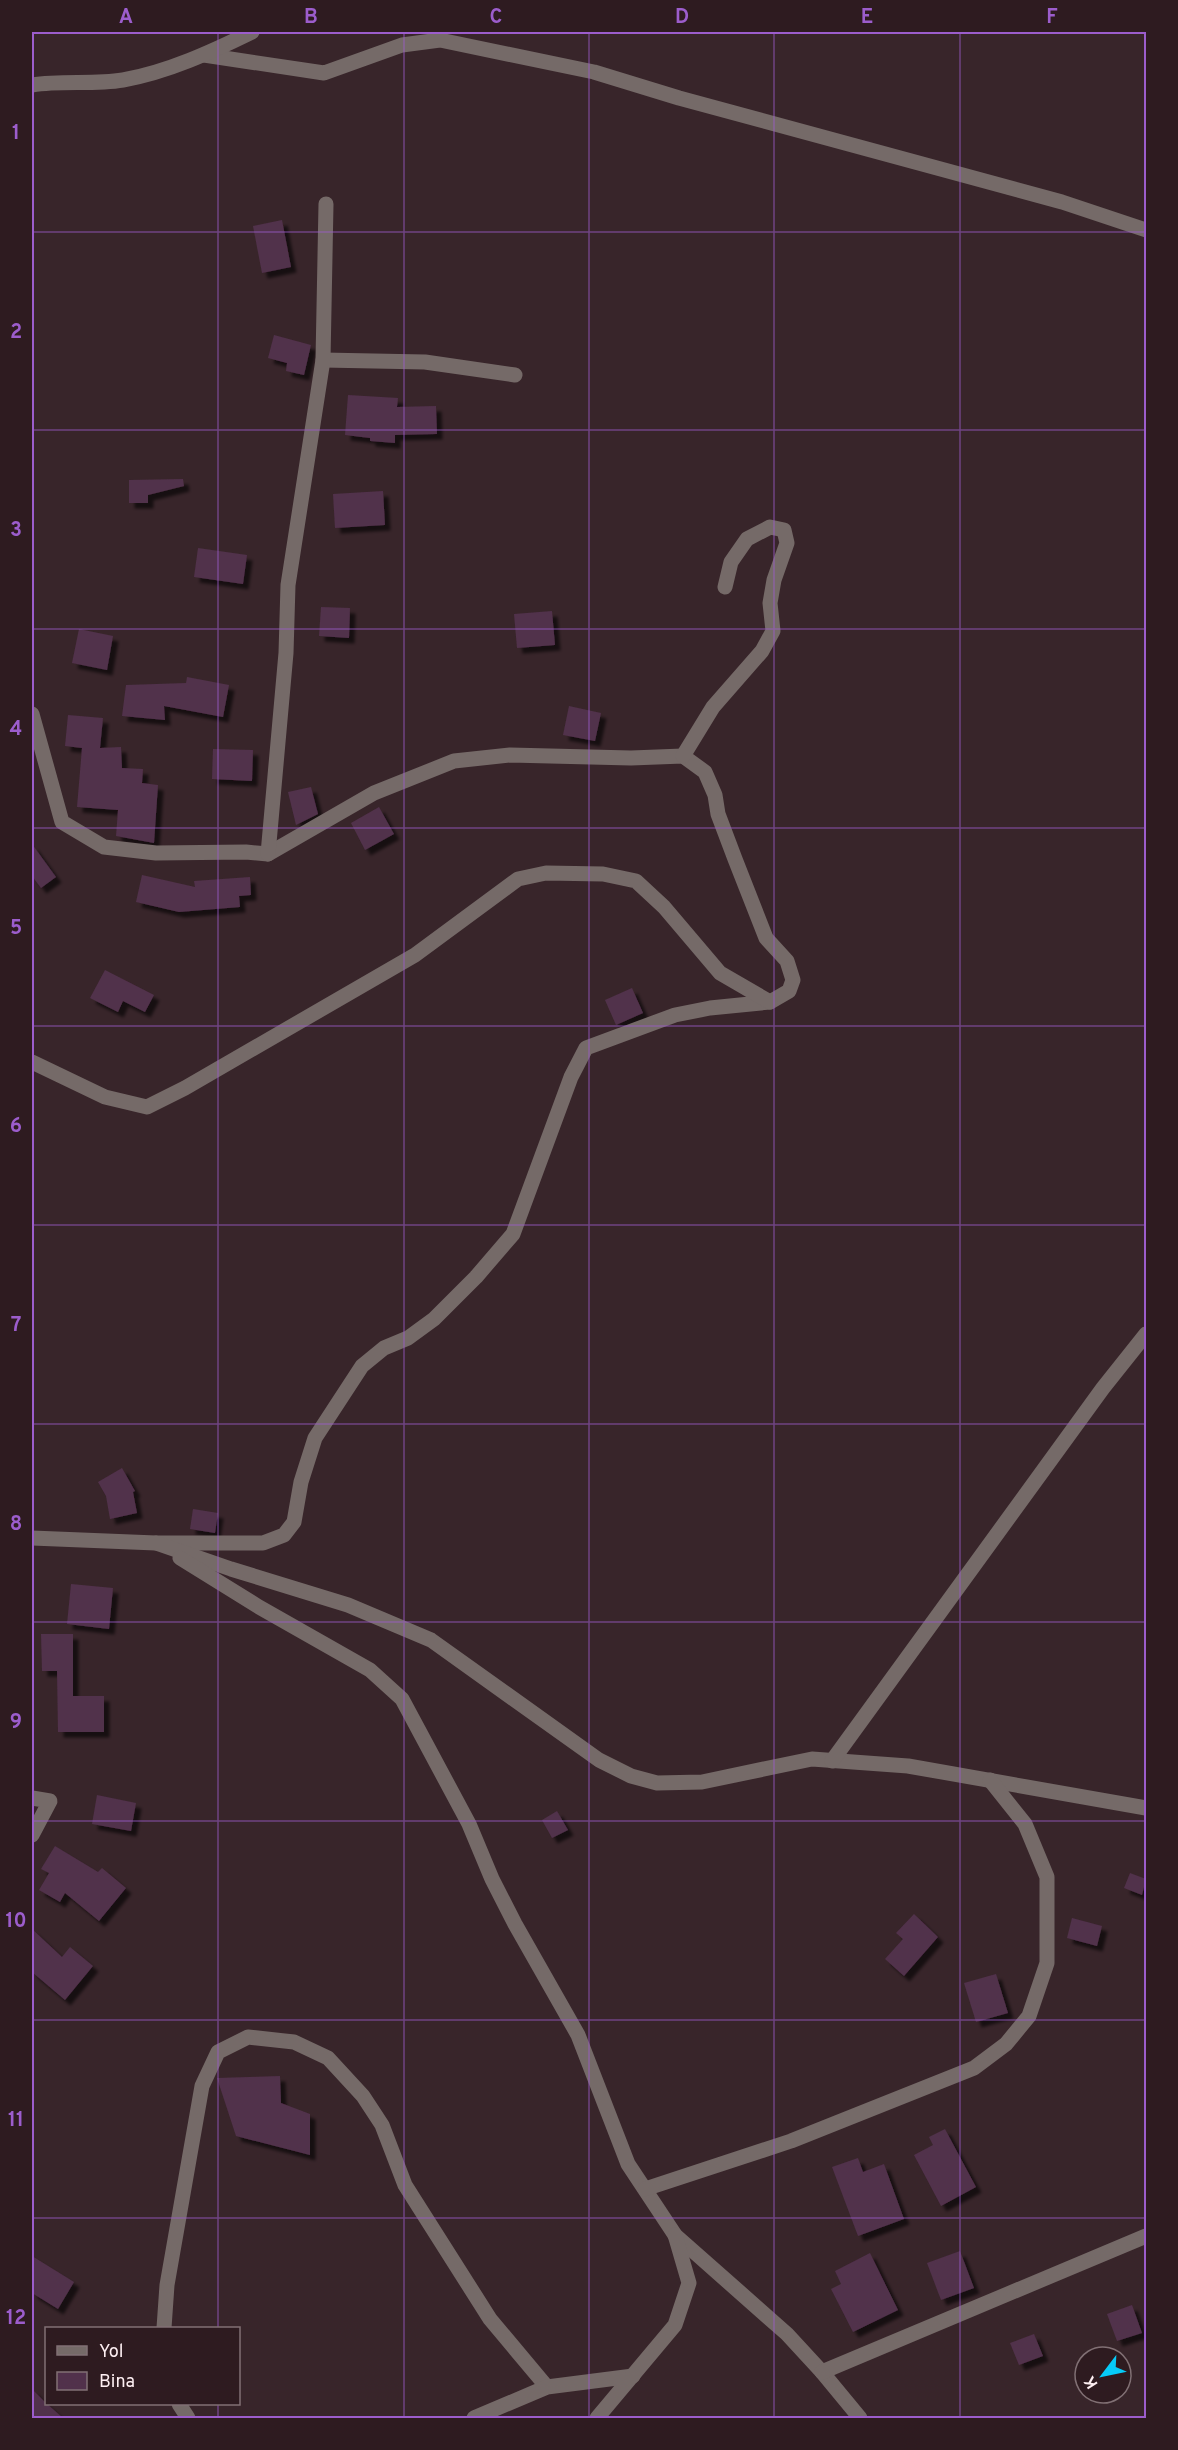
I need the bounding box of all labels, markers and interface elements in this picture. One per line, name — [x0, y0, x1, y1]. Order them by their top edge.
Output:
text: A — [119, 5, 133, 31]
text: B — [304, 5, 318, 31]
text: C — [490, 5, 502, 31]
text: D — [675, 5, 689, 31]
text: E — [861, 5, 873, 31]
text: F — [1046, 5, 1058, 31]
text: 1 — [12, 121, 20, 147]
text: 2 — [10, 320, 22, 346]
text: 3 — [10, 518, 22, 544]
text: 4 — [10, 717, 22, 743]
text: 5 — [10, 916, 22, 942]
text: 6 — [10, 1114, 22, 1140]
text: 7 — [11, 1313, 21, 1339]
text: 8 — [10, 1512, 22, 1538]
text: 9 — [10, 1710, 22, 1736]
text: 10 — [5, 1909, 27, 1935]
text: 11 — [8, 2108, 24, 2134]
text: 12 — [6, 2306, 26, 2332]
legend — [45, 2327, 240, 2405]
text: Yol — [99, 2341, 124, 2364]
north arrow — [1073, 2345, 1133, 2405]
text: Bina — [99, 2371, 135, 2394]
text: K — [1080, 2372, 1103, 2392]

